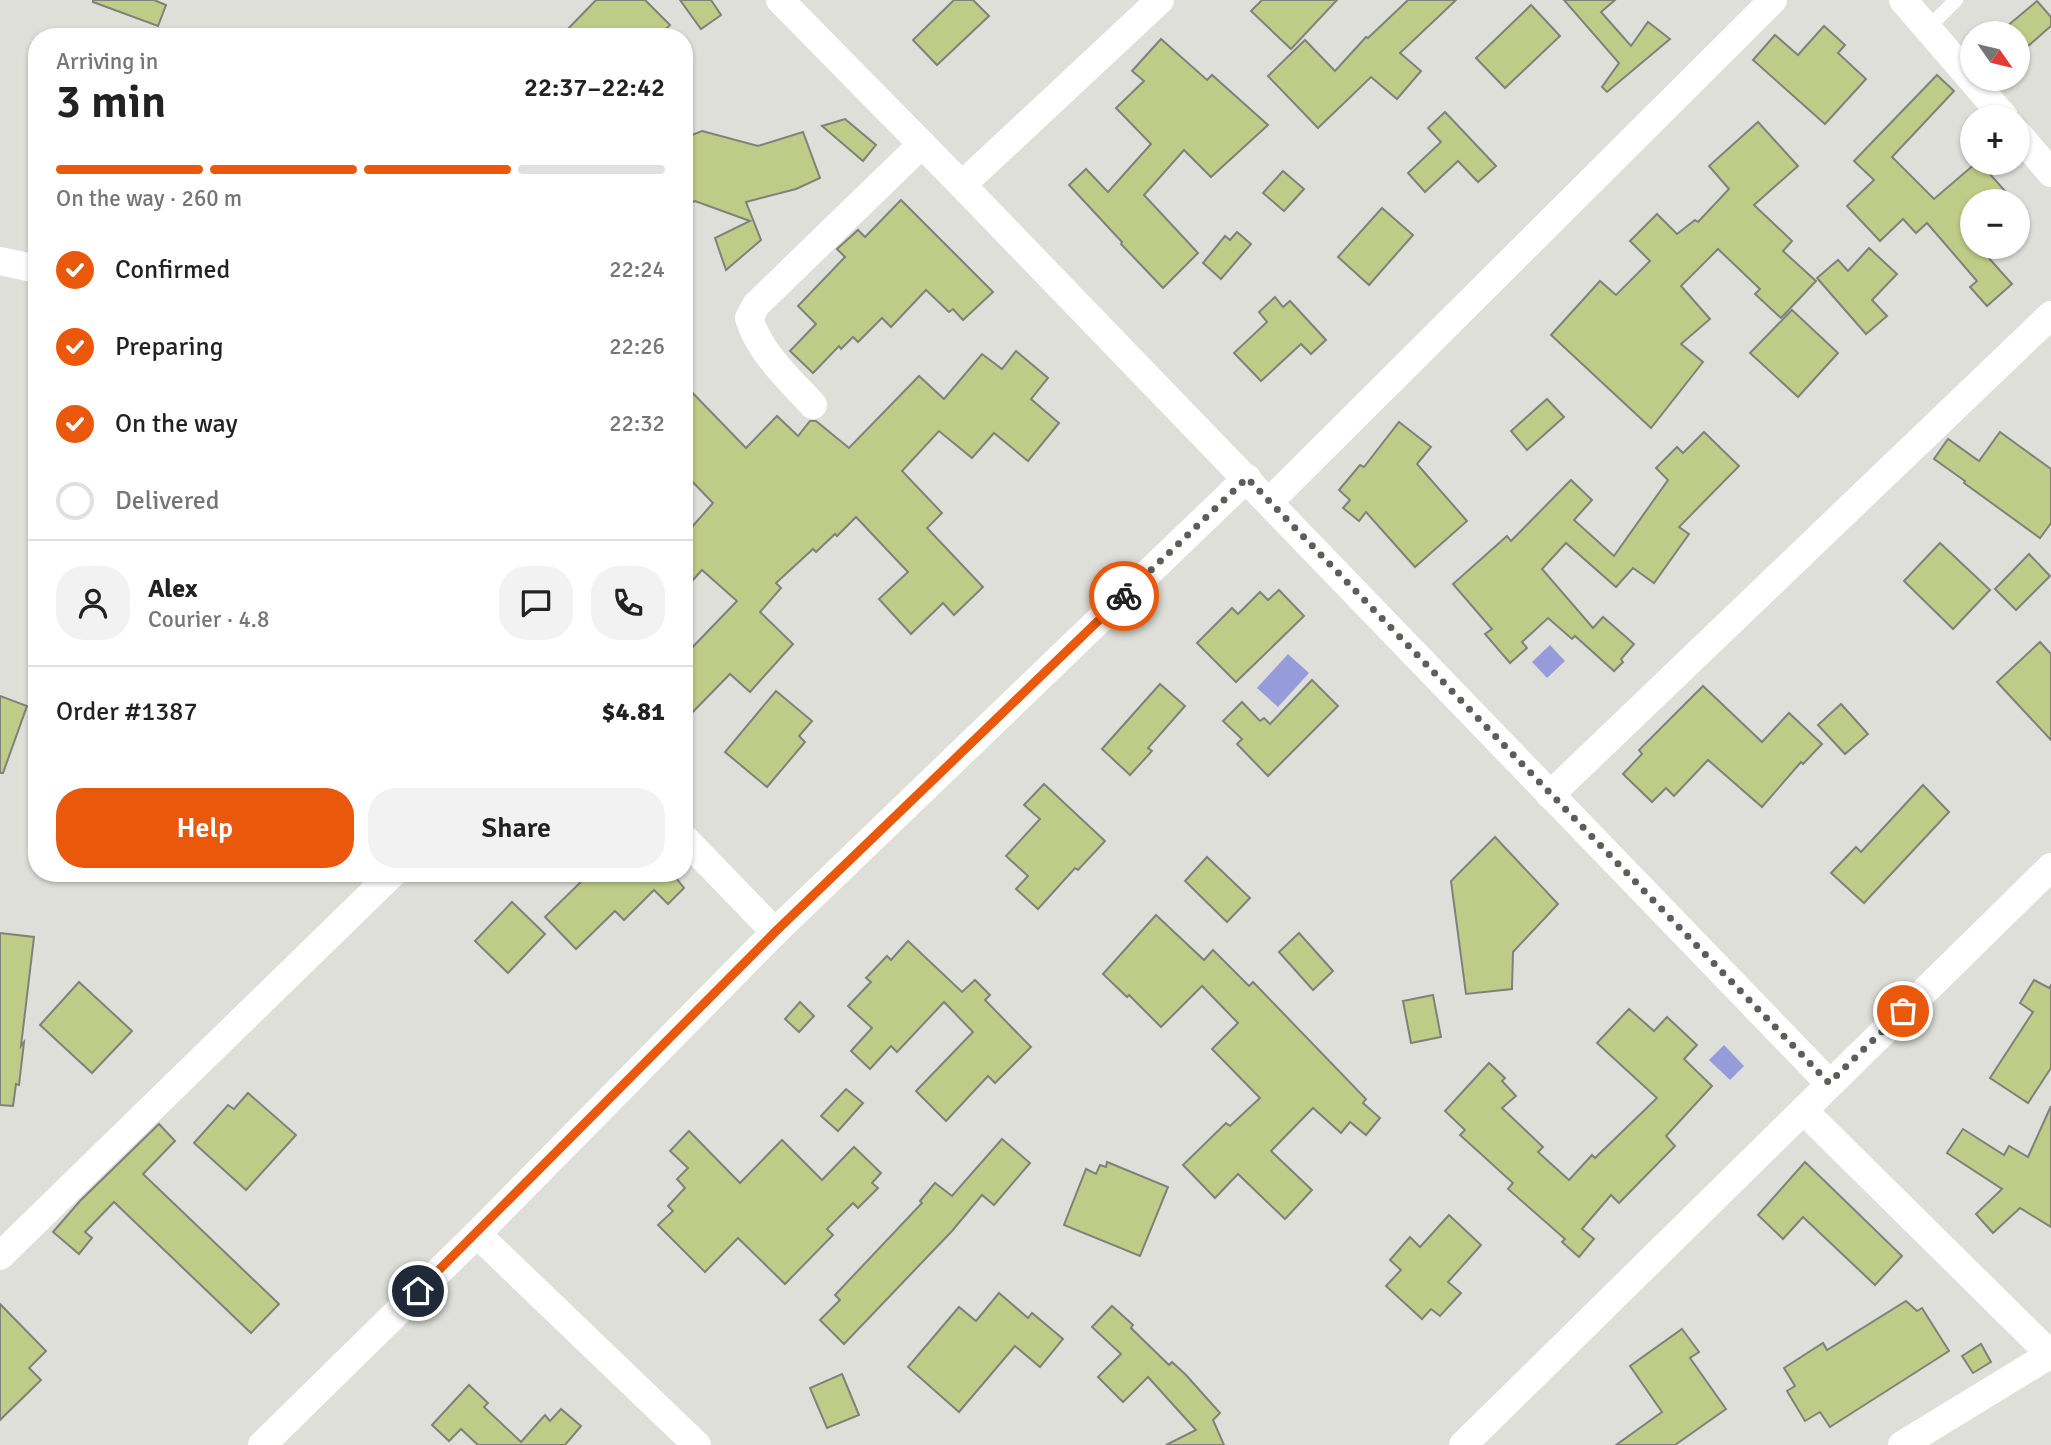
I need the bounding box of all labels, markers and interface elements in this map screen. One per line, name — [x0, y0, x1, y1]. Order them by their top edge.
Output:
north arrow — [1960, 21, 2030, 91]
map controls — [1960, 21, 2030, 259]
text: Arriving in — [56, 47, 158, 76]
text: 22:37–22:42 — [524, 72, 665, 104]
text: 3 min — [56, 74, 166, 130]
button: + — [1960, 105, 2030, 175]
text: On the way · 260 m — [56, 184, 242, 213]
button: − — [1960, 189, 2030, 259]
icon: check — [56, 251, 94, 289]
text: Confirmed — [115, 254, 230, 286]
text: 22:24 — [609, 255, 665, 284]
icon: check — [56, 328, 94, 366]
text: Preparing — [115, 331, 223, 363]
text: 22:26 — [609, 332, 665, 361]
icon: check — [56, 405, 94, 443]
text: On the way — [115, 408, 238, 440]
text: 22:32 — [609, 409, 665, 438]
text: Delivered — [115, 485, 220, 517]
courier — [1089, 561, 1159, 631]
button: person — [56, 566, 130, 640]
button: chat — [499, 566, 573, 640]
button: phone — [591, 566, 665, 640]
text: Alex — [148, 573, 198, 605]
icon: bike — [1105, 577, 1143, 615]
text: Courier · 4.8 — [148, 605, 269, 634]
text: Order #1387 — [56, 696, 197, 728]
text: $4.81 — [601, 696, 665, 728]
button: Help — [56, 788, 354, 868]
button: Share — [368, 788, 665, 868]
pin — [1873, 981, 1933, 1041]
icon: bag — [1884, 992, 1922, 1030]
pin — [388, 1261, 448, 1321]
icon: home — [399, 1272, 437, 1310]

